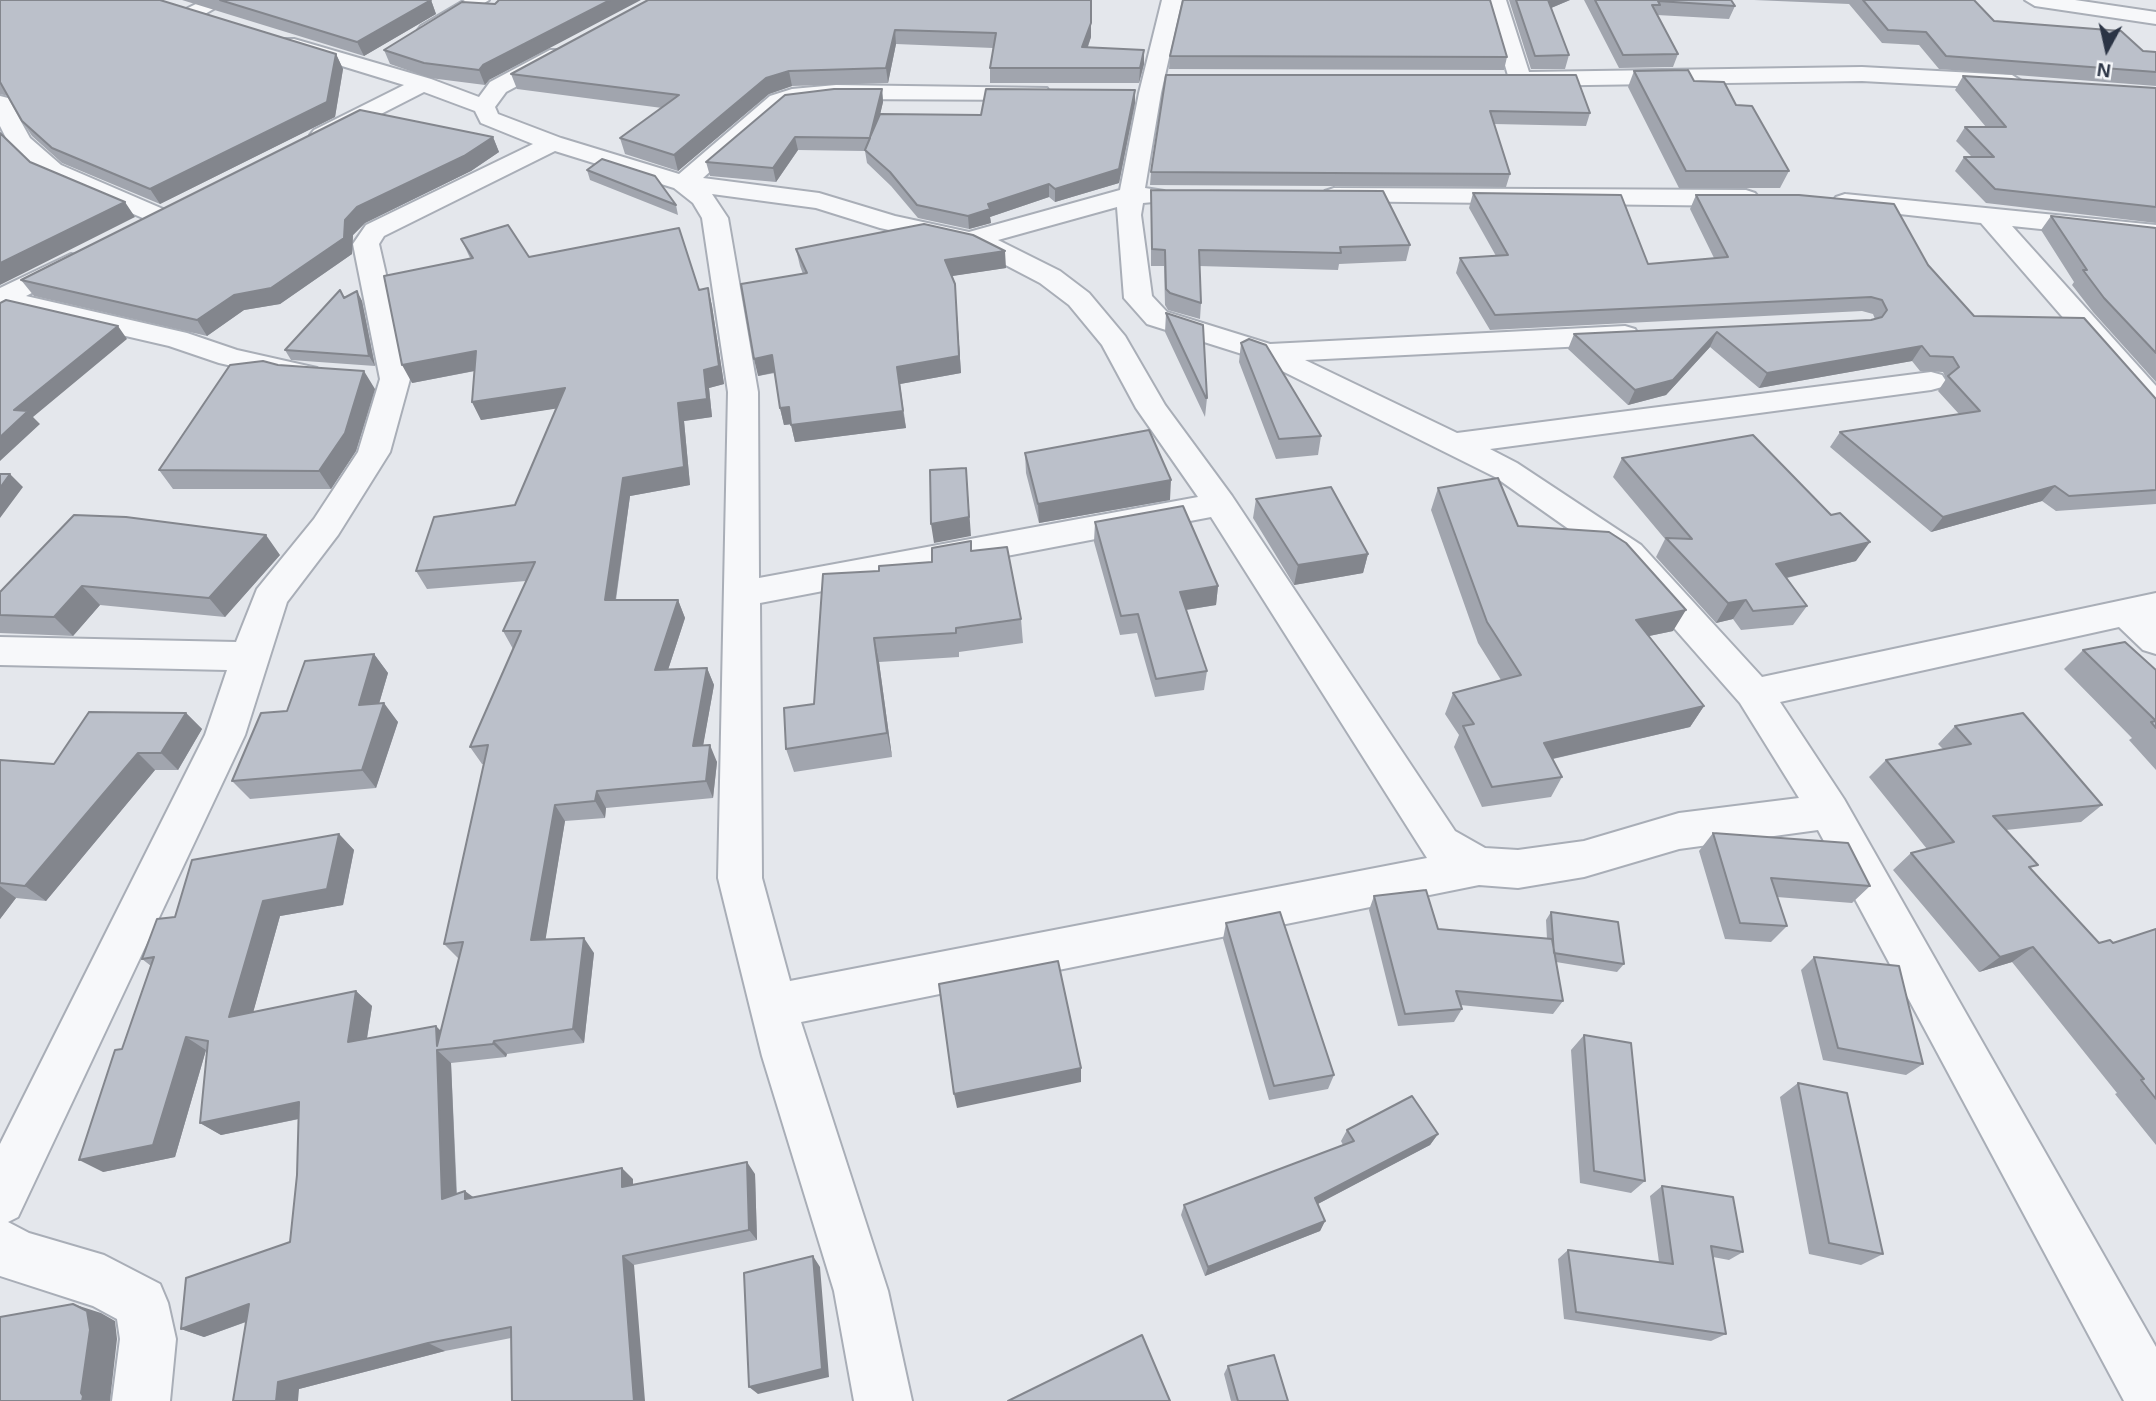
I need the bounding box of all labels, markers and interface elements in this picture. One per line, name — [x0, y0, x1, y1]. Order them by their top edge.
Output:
north arrow — [2072, 14, 2142, 84]
text: N — [2096, 59, 2112, 82]

